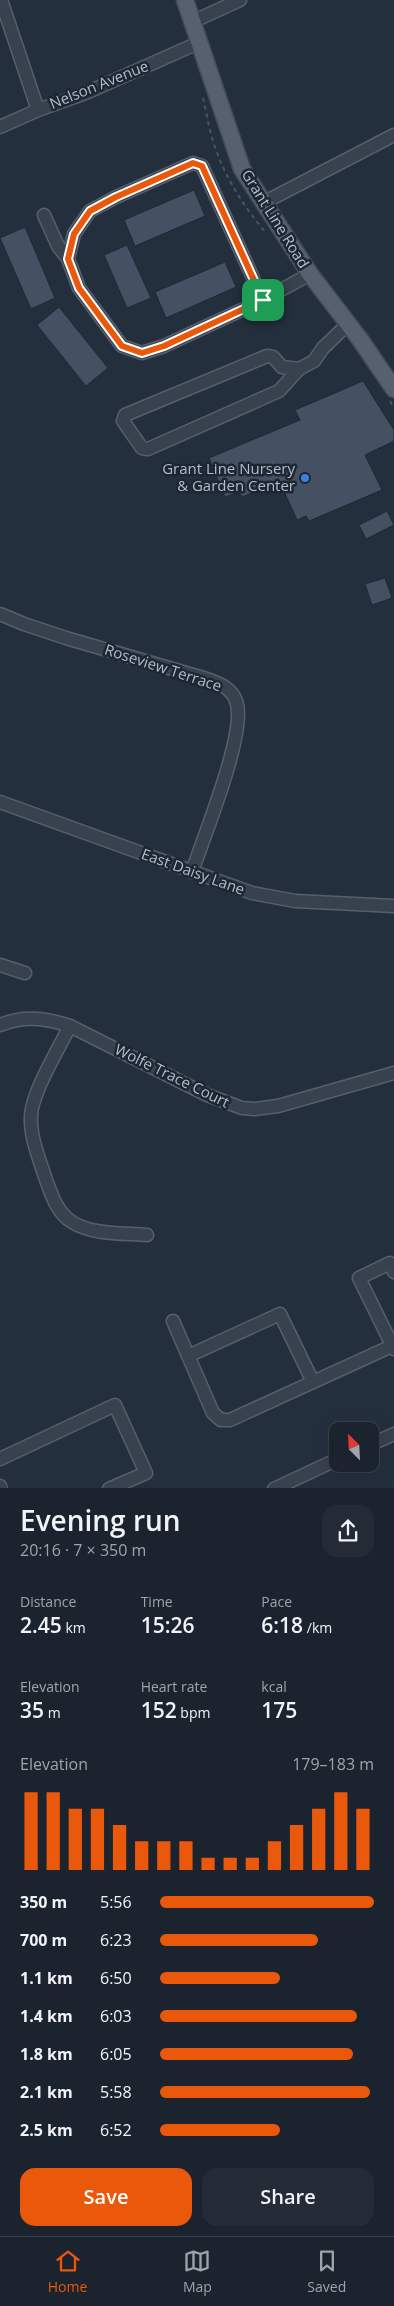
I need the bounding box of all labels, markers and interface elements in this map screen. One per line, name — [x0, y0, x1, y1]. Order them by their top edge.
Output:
street label: Nelson Avenue — [46, 55, 151, 113]
street label: Grant Line Road — [237, 165, 314, 272]
pin — [242, 279, 284, 321]
icon: arrive — [249, 286, 277, 314]
place label: Grant Line Nursery & Garden Center — [162, 458, 295, 495]
marker: Grant Line Nursery & Garden Center — [299, 472, 311, 484]
street label: Roseview Terrace — [102, 639, 224, 695]
street label: East Daisy Lane — [139, 843, 248, 899]
street label: Wolfe Trace Court — [112, 1039, 233, 1112]
north arrow — [329, 1422, 379, 1472]
map controls — [329, 1422, 379, 1472]
text: Evening run — [20, 1501, 181, 1539]
button: share — [322, 1505, 374, 1557]
text: 20:16 · 7 × 350 m — [20, 1539, 146, 1561]
text: Distance — [20, 1592, 76, 1611]
text: Time — [141, 1592, 173, 1611]
text: Pace — [261, 1592, 292, 1611]
text: 2.45 — [20, 1611, 62, 1639]
text: 15:26 — [141, 1611, 194, 1639]
text: 6:18 — [261, 1611, 303, 1639]
text: km — [62, 1618, 86, 1637]
text: /km — [303, 1618, 332, 1637]
text: Elevation — [20, 1677, 79, 1696]
text: Heart rate — [141, 1677, 207, 1696]
text: kcal — [261, 1677, 287, 1696]
text: 35 — [20, 1696, 44, 1724]
text: 152 — [141, 1696, 177, 1724]
text: 175 — [261, 1696, 297, 1724]
text: m — [44, 1703, 61, 1722]
text: bpm — [177, 1703, 210, 1722]
text: Elevation — [20, 1753, 88, 1775]
text: 179–183 m — [292, 1753, 374, 1775]
text: 350 m — [20, 1891, 67, 1913]
text: 5:56 — [100, 1891, 132, 1913]
text: 700 m — [20, 1929, 67, 1951]
text: 6:23 — [100, 1929, 132, 1951]
text: 1.1 km — [20, 1967, 73, 1989]
text: 6:50 — [100, 1967, 132, 1989]
text: 1.4 km — [20, 2005, 73, 2027]
text: 6:03 — [100, 2005, 132, 2027]
text: 1.8 km — [20, 2043, 73, 2065]
text: 6:05 — [100, 2043, 132, 2065]
text: 2.1 km — [20, 2081, 73, 2103]
text: 5:58 — [100, 2081, 132, 2103]
text: 2.5 km — [20, 2119, 73, 2141]
text: 6:52 — [100, 2119, 132, 2141]
button: Save — [20, 2168, 192, 2226]
button: Share — [202, 2168, 374, 2226]
tab: Home — [48, 2247, 87, 2296]
tab: Map — [183, 2247, 212, 2296]
tab: Saved — [307, 2247, 346, 2296]

